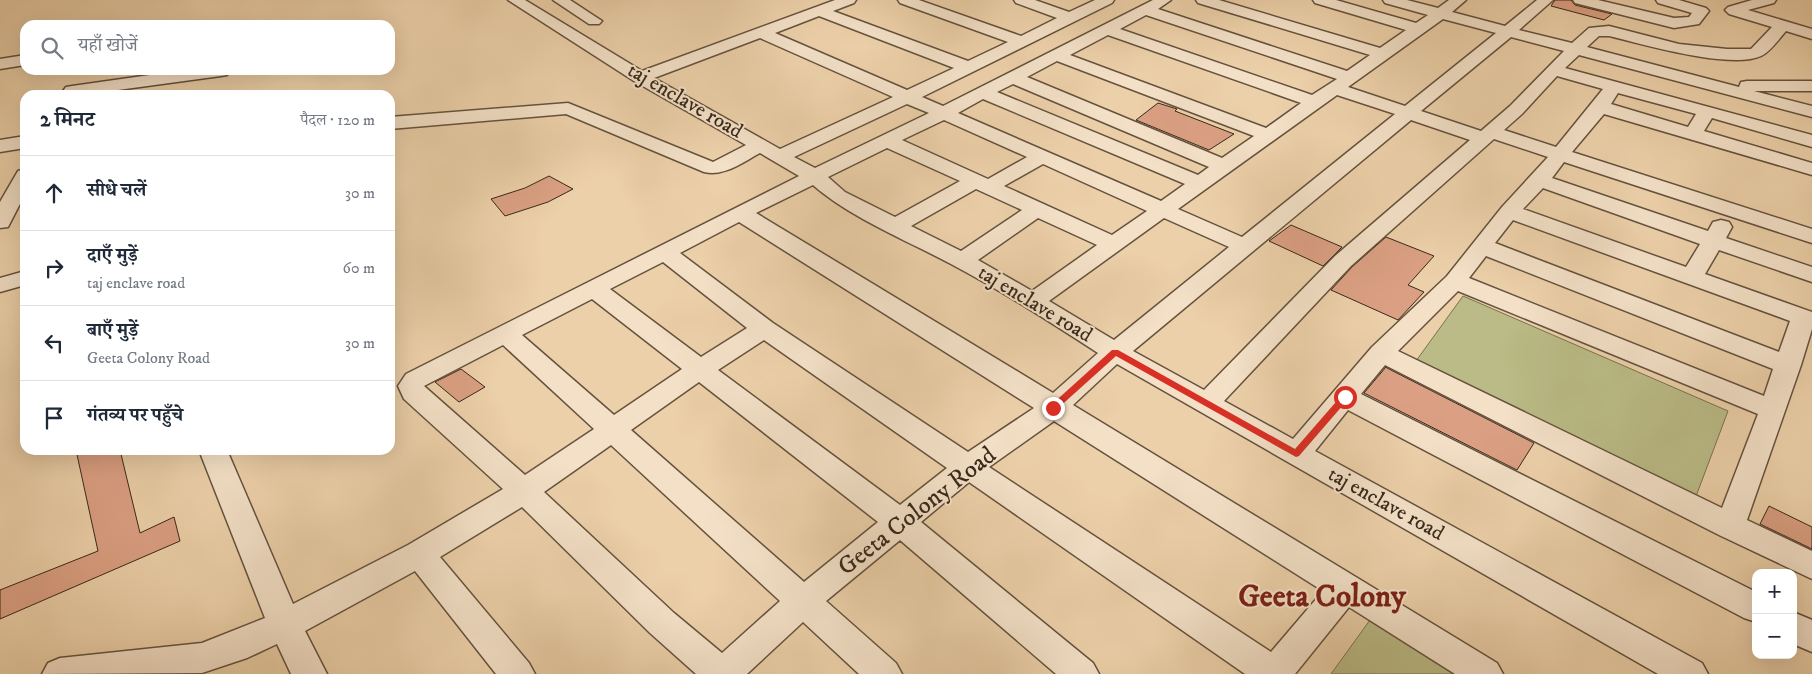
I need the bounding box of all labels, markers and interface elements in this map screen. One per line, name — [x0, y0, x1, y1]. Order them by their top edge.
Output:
search box — [20, 20, 395, 75]
icon: search — [38, 34, 66, 62]
text: यहाँ खोजें — [78, 34, 138, 57]
street label: taj enclave road — [623, 58, 748, 145]
text: 2 मिनट — [40, 107, 95, 133]
text: पैदल · 120 m — [300, 110, 375, 130]
icon: ahead — [40, 179, 68, 207]
text: सीधे चलें — [87, 179, 146, 202]
text: 30 m — [345, 183, 375, 203]
text: दाएँ मुड़ें — [87, 244, 138, 267]
icon: right — [40, 254, 68, 282]
text: 60 m — [343, 258, 375, 278]
street label: taj enclave road — [973, 260, 1097, 349]
text: taj enclave road — [87, 273, 185, 293]
text: बाएँ मुड़ें — [87, 319, 138, 342]
icon: left — [40, 329, 68, 357]
text: 30 m — [345, 333, 375, 353]
text: Geeta Colony Road — [87, 348, 210, 368]
route start — [1334, 386, 1357, 409]
route end — [1042, 397, 1065, 420]
icon: arrive — [40, 404, 68, 432]
text: गंतव्य पर पहुँचे — [87, 404, 183, 427]
street label: Geeta Colony Road — [832, 439, 1003, 582]
street label: taj enclave road — [1323, 461, 1449, 547]
map controls — [1752, 569, 1797, 659]
button: + — [1752, 569, 1797, 614]
district label: Geeta Colony — [1238, 578, 1407, 616]
button: − — [1752, 614, 1797, 659]

